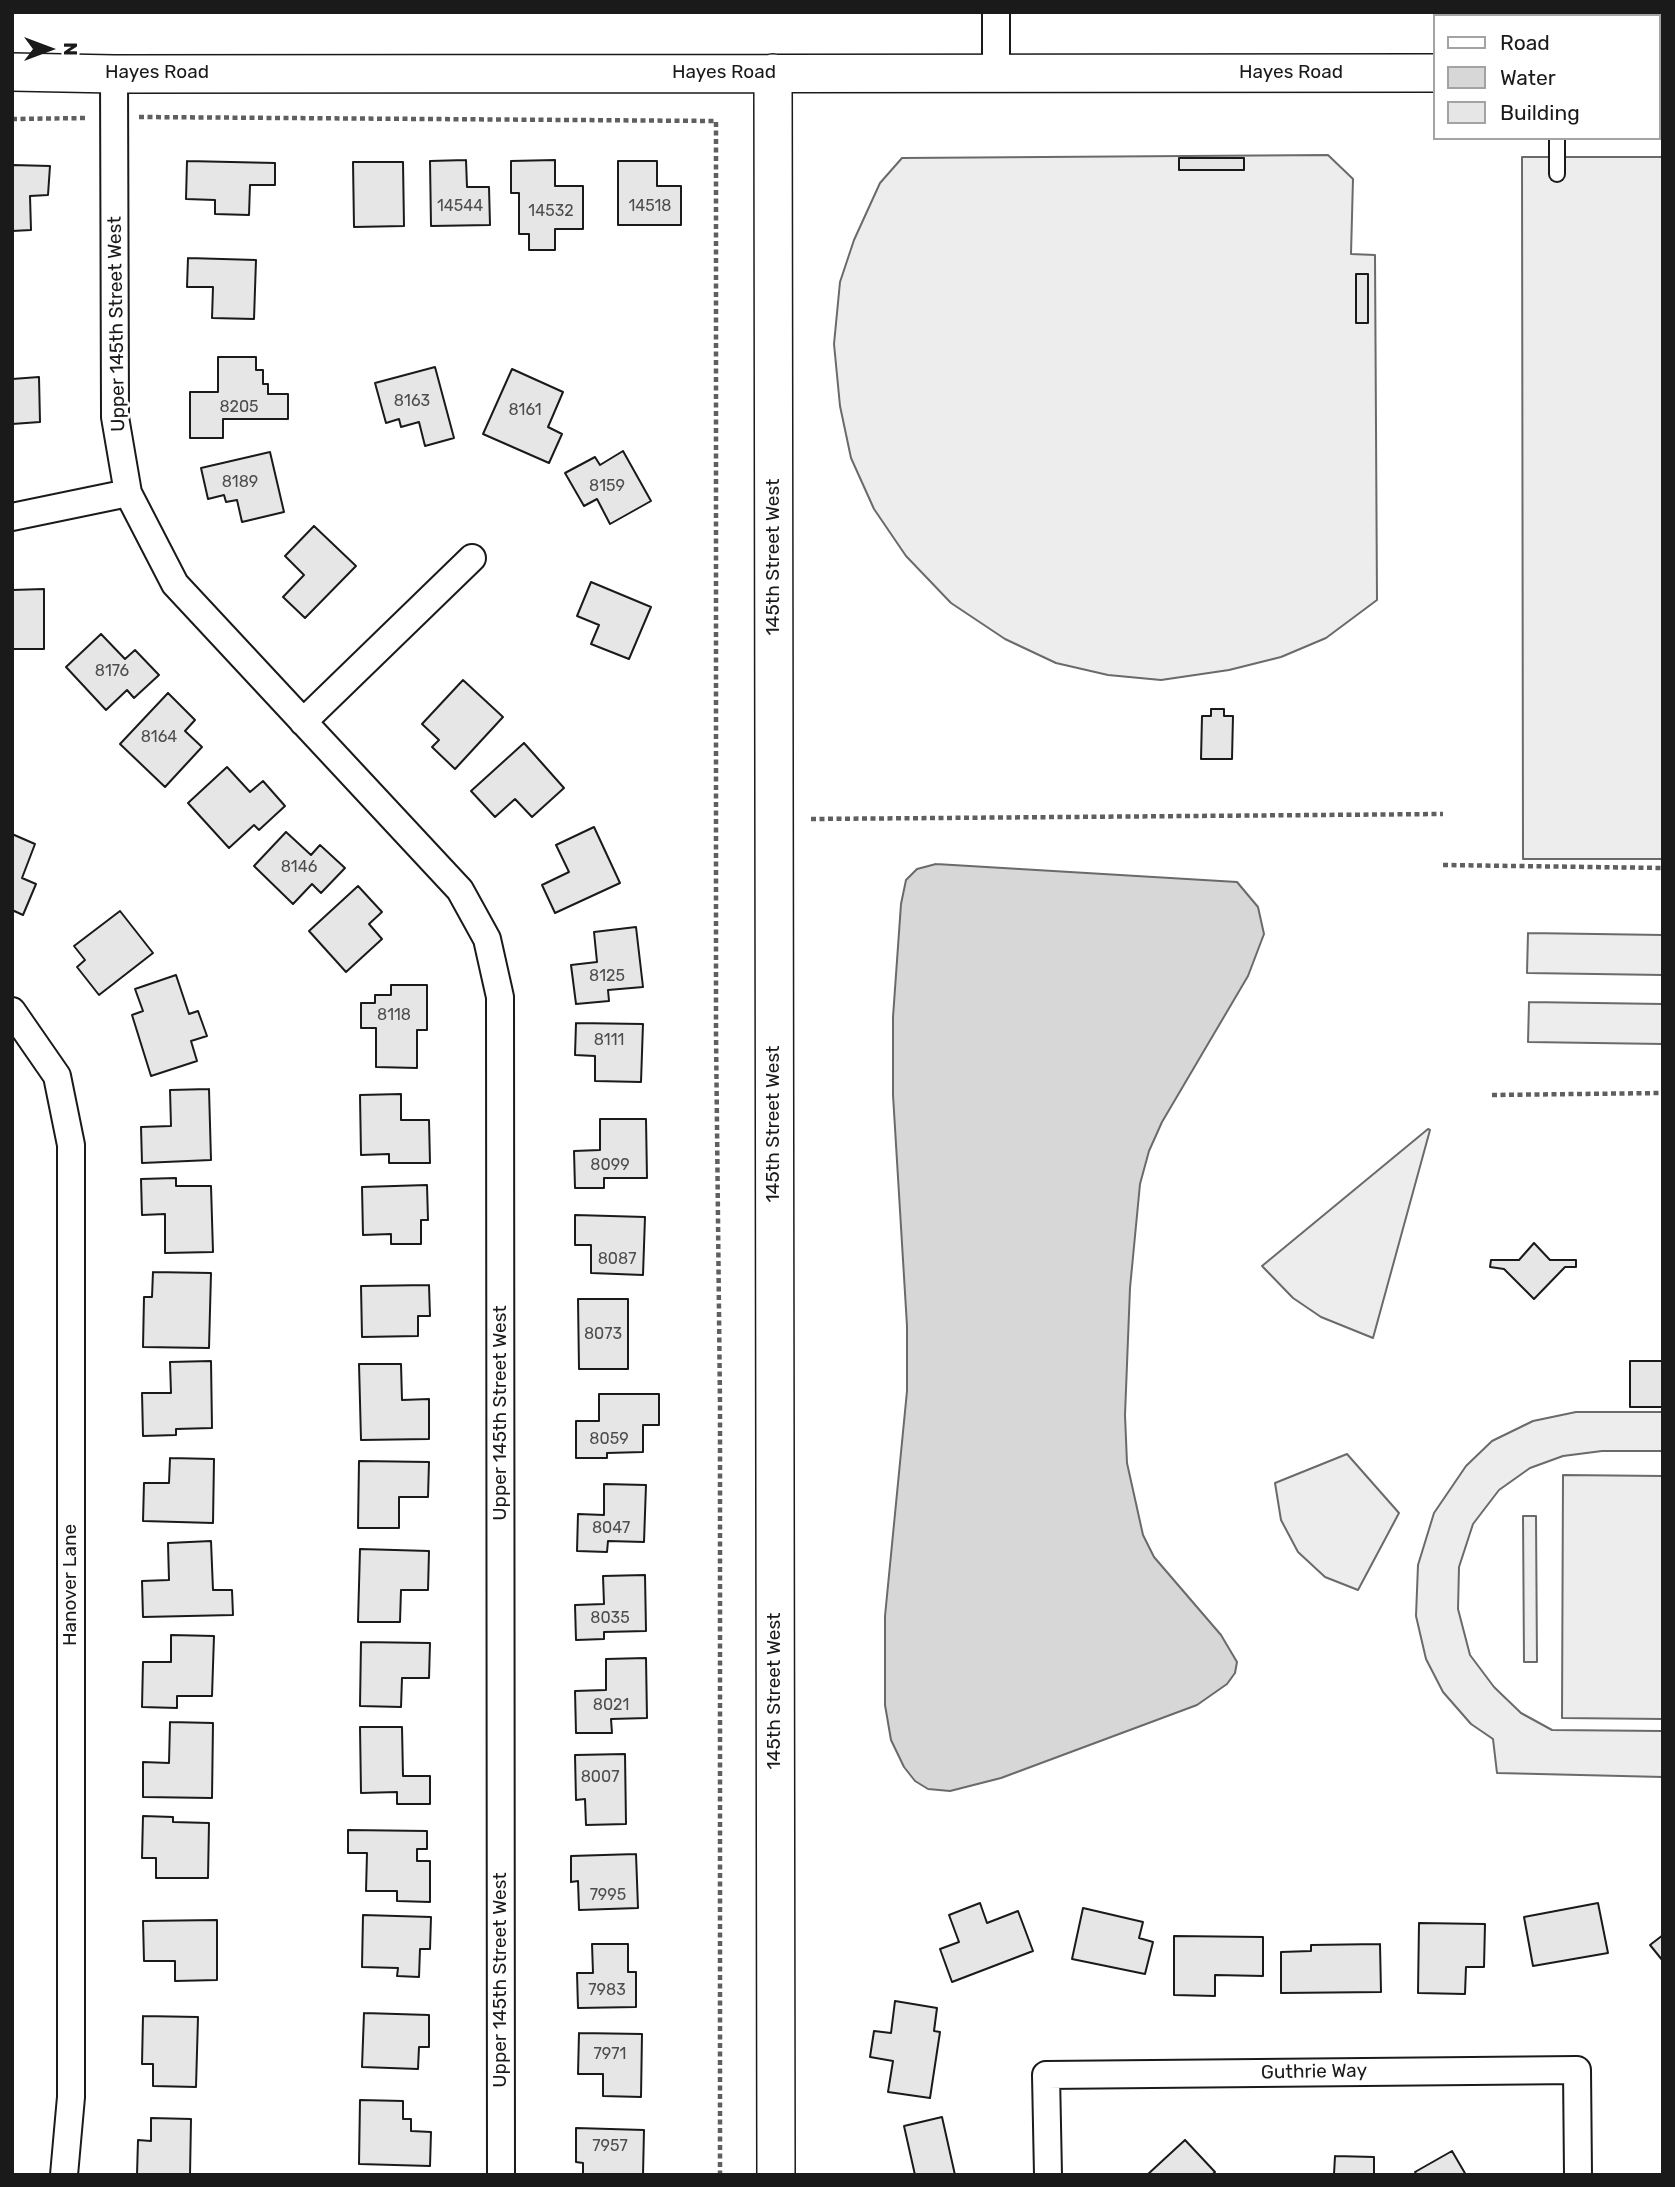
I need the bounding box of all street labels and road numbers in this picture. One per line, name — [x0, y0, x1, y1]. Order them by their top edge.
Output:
street label: Hayes Road — [105, 62, 209, 84]
street label: Hayes Road — [672, 62, 776, 84]
street label: Hayes Road — [1239, 62, 1343, 84]
street label: Upper 145th Street West — [104, 216, 130, 432]
street label: 145th Street West — [763, 478, 785, 636]
street label: 145th Street West — [763, 1045, 785, 1203]
street label: Upper 145th Street West — [490, 1305, 512, 1521]
street label: Hanover Lane — [60, 1524, 82, 1646]
street label: 145th Street West — [764, 1612, 786, 1770]
street label: Upper 145th Street West — [490, 1872, 512, 2088]
street label: Guthrie Way — [1261, 2060, 1367, 2084]

